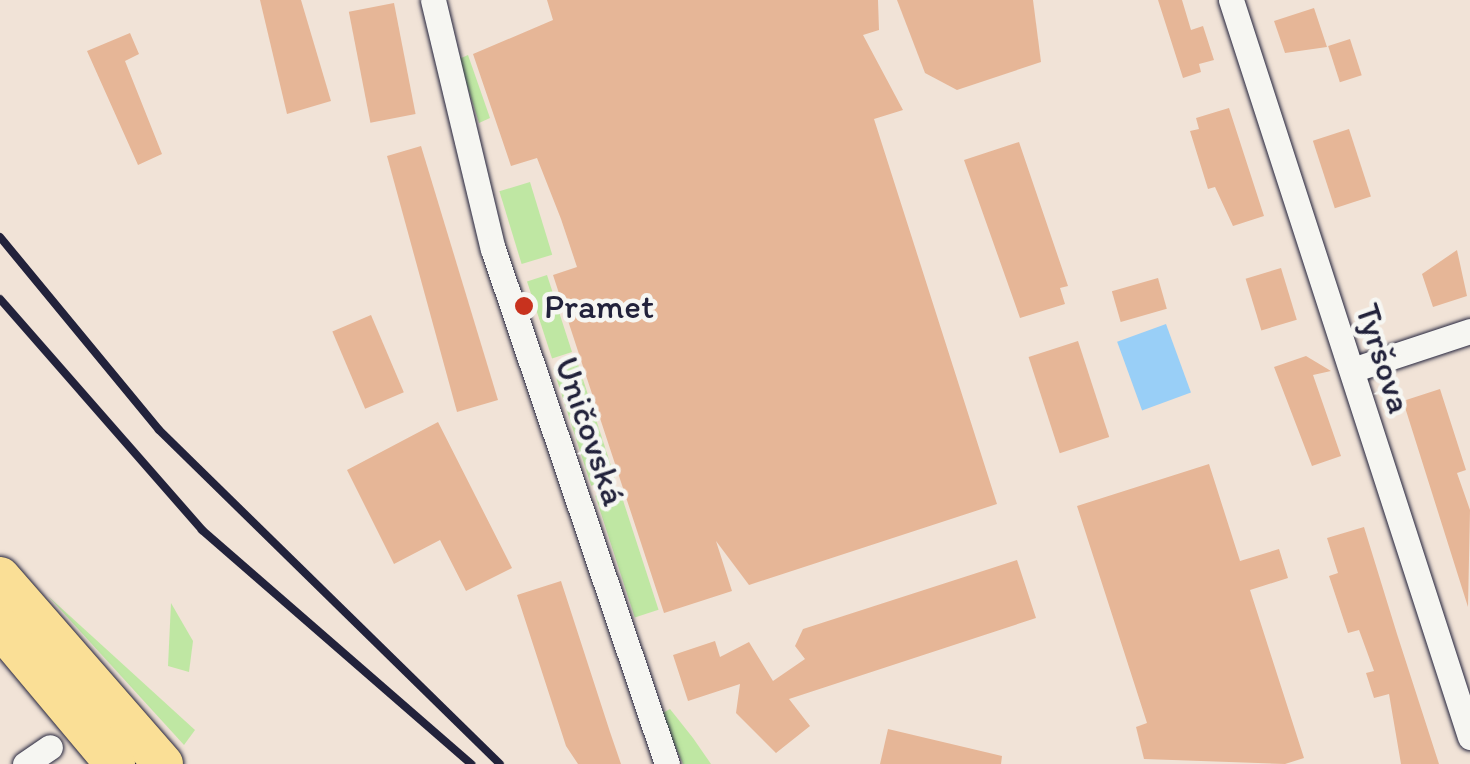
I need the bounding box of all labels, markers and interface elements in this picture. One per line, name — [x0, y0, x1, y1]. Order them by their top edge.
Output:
place label: Pramet — [544, 285, 654, 327]
marker: Pramet — [513, 295, 535, 317]
street label: Tyršova — [1347, 298, 1421, 418]
street label: Uničovská — [546, 351, 636, 511]

